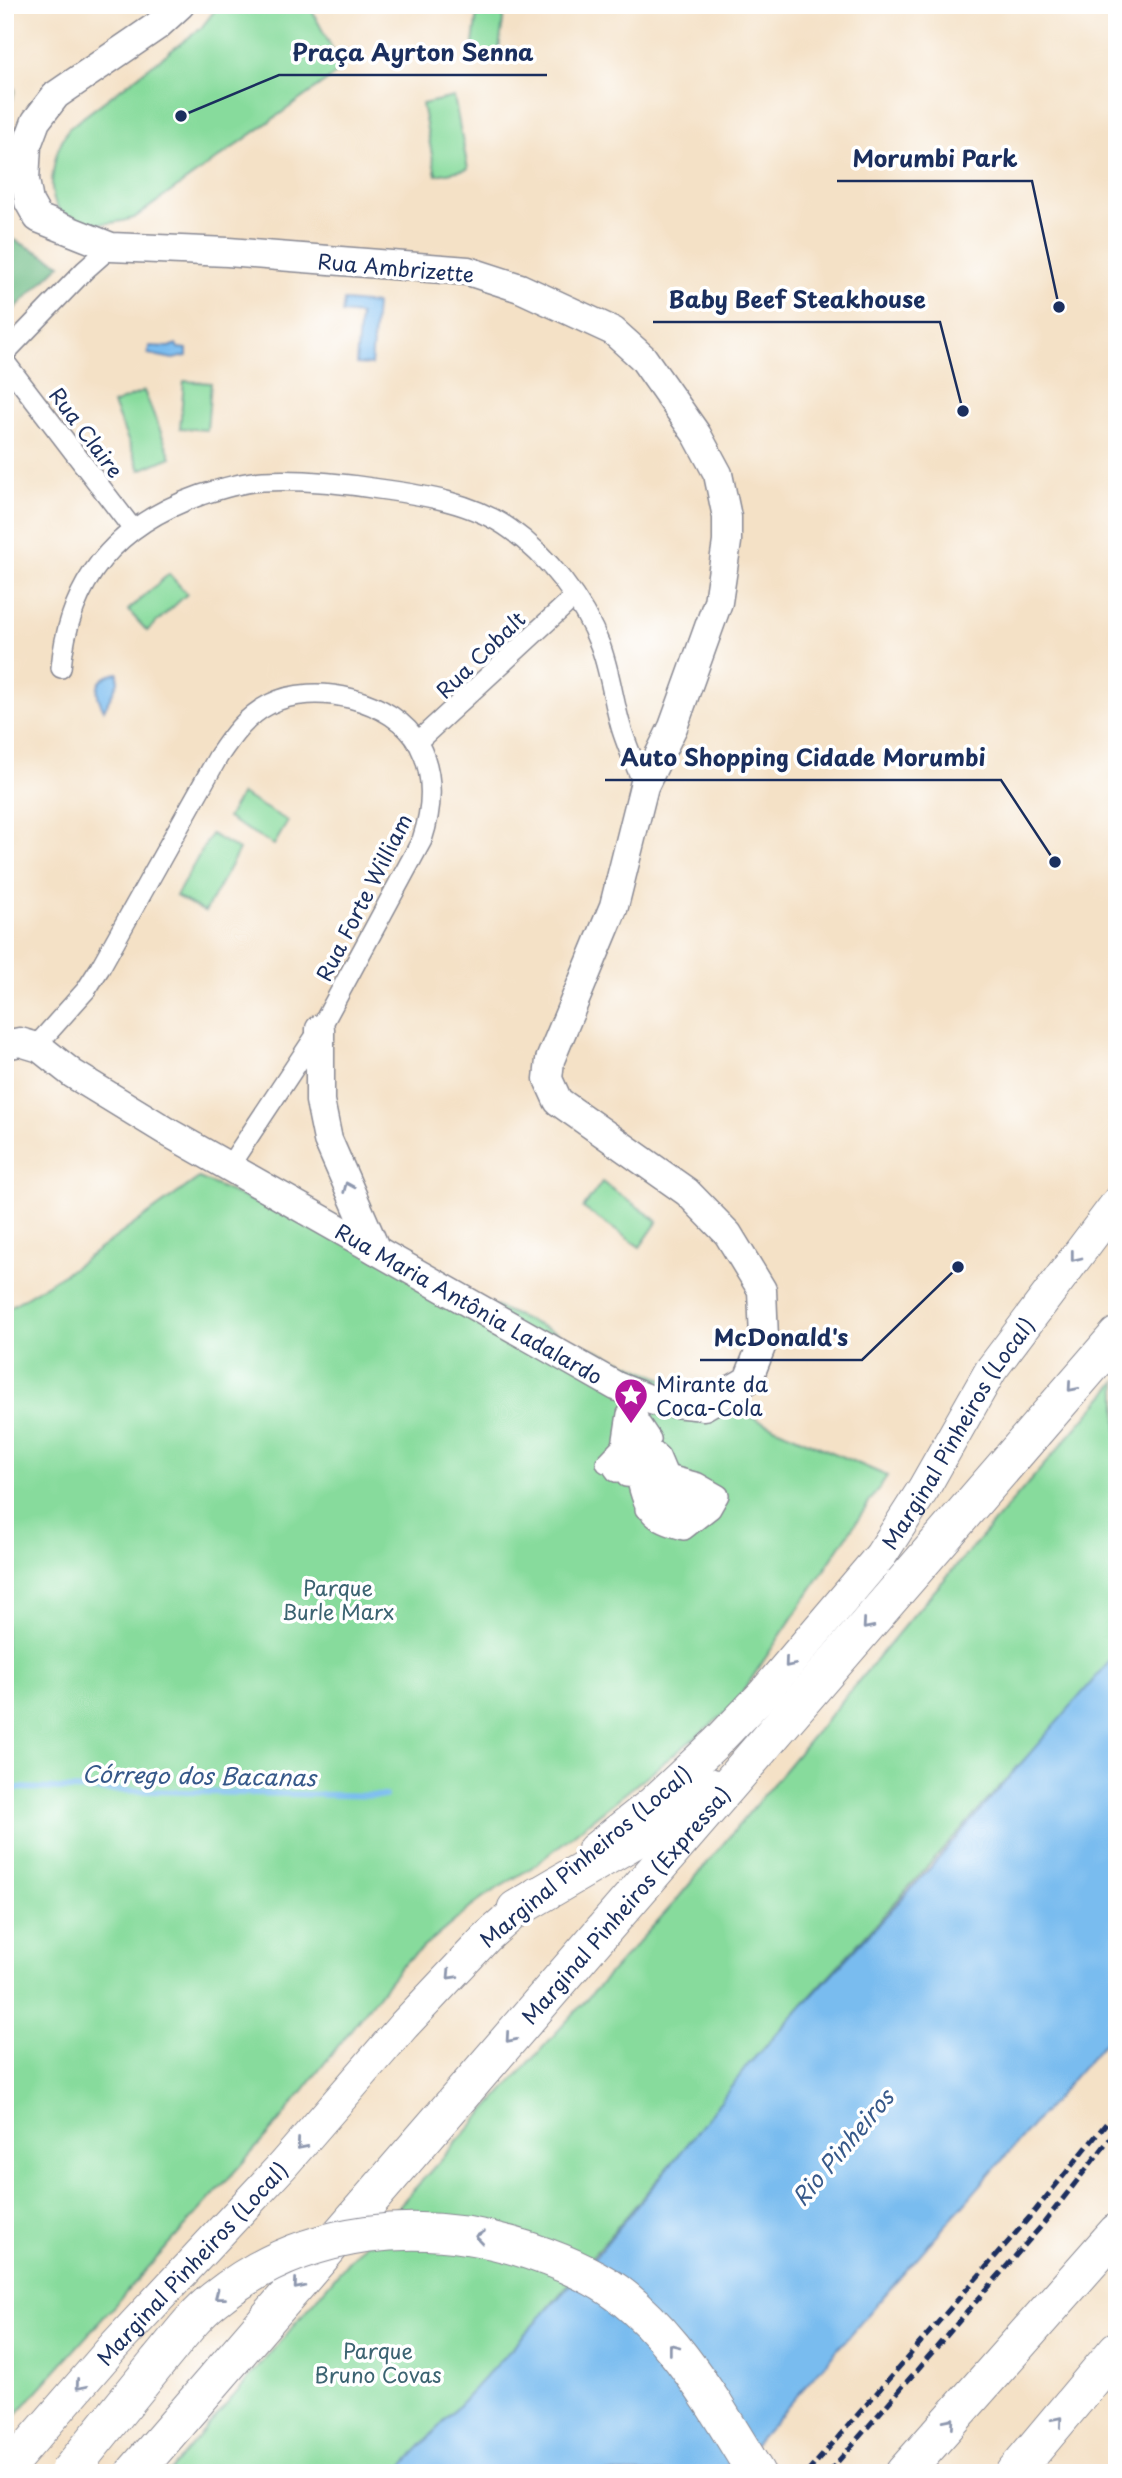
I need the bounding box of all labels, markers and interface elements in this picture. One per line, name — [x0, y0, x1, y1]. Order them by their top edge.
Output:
callout: Praça Ayrton Senna — [279, 31, 547, 75]
text: Praça Ayrton Senna — [292, 34, 534, 69]
callout: Morumbi Park — [837, 137, 1032, 181]
text: Morumbi Park — [852, 140, 1018, 175]
street label: Rua Ambrizette — [316, 244, 476, 290]
callout: Baby Beef Steakhouse — [653, 278, 940, 322]
text: Baby Beef Steakhouse — [668, 281, 926, 316]
street label: Rua Claire — [42, 380, 132, 484]
street label: Rua Cobalt — [428, 603, 532, 705]
callout: Auto Shopping Cidade Morumbi — [605, 736, 1001, 780]
text: Auto Shopping Cidade Morumbi — [620, 739, 986, 774]
street label: Rua Forte William — [307, 808, 419, 986]
one-way arrow — [342, 1182, 356, 1195]
street label: Rua Maria Antônia Ladalardo — [330, 1214, 609, 1392]
one-way arrow — [1071, 1250, 1084, 1262]
street label: Marginal Pinheiros (Local) — [873, 1310, 1042, 1555]
callout: McDonald's — [700, 1316, 862, 1360]
text: McDonald's — [714, 1319, 848, 1354]
place label: Mirante da Coca-Cola — [656, 1367, 769, 1423]
place icon: Mirante da Coca-Cola — [612, 1376, 650, 1425]
one-way arrow — [1068, 1379, 1080, 1392]
park label: Parque Burle Marx — [282, 1571, 394, 1627]
one-way arrow — [863, 1616, 875, 1629]
one-way arrow — [785, 1655, 798, 1667]
water label: Córrego dos Bacanas — [82, 1755, 319, 1795]
street label: Marginal Pinheiros (Local) — [472, 1758, 698, 1954]
street label: Marginal Pinheiros (Expressa) — [513, 1779, 737, 2031]
one-way arrow — [447, 1967, 460, 1980]
one-way arrow — [506, 2030, 518, 2043]
water label: Rio Pinheiros — [783, 2079, 903, 2213]
one-way arrow — [297, 2137, 309, 2150]
street label: Marginal Pinheiros (Local) — [88, 2154, 295, 2372]
one-way arrow — [474, 2230, 486, 2245]
one-way arrow — [294, 2276, 306, 2289]
one-way arrow — [215, 2288, 227, 2301]
park label: Parque Bruno Covas — [314, 2334, 442, 2390]
one-way arrow — [669, 2343, 681, 2356]
one-way arrow — [76, 2376, 88, 2389]
one-way arrow — [1049, 2416, 1062, 2428]
one-way arrow — [941, 2417, 954, 2430]

